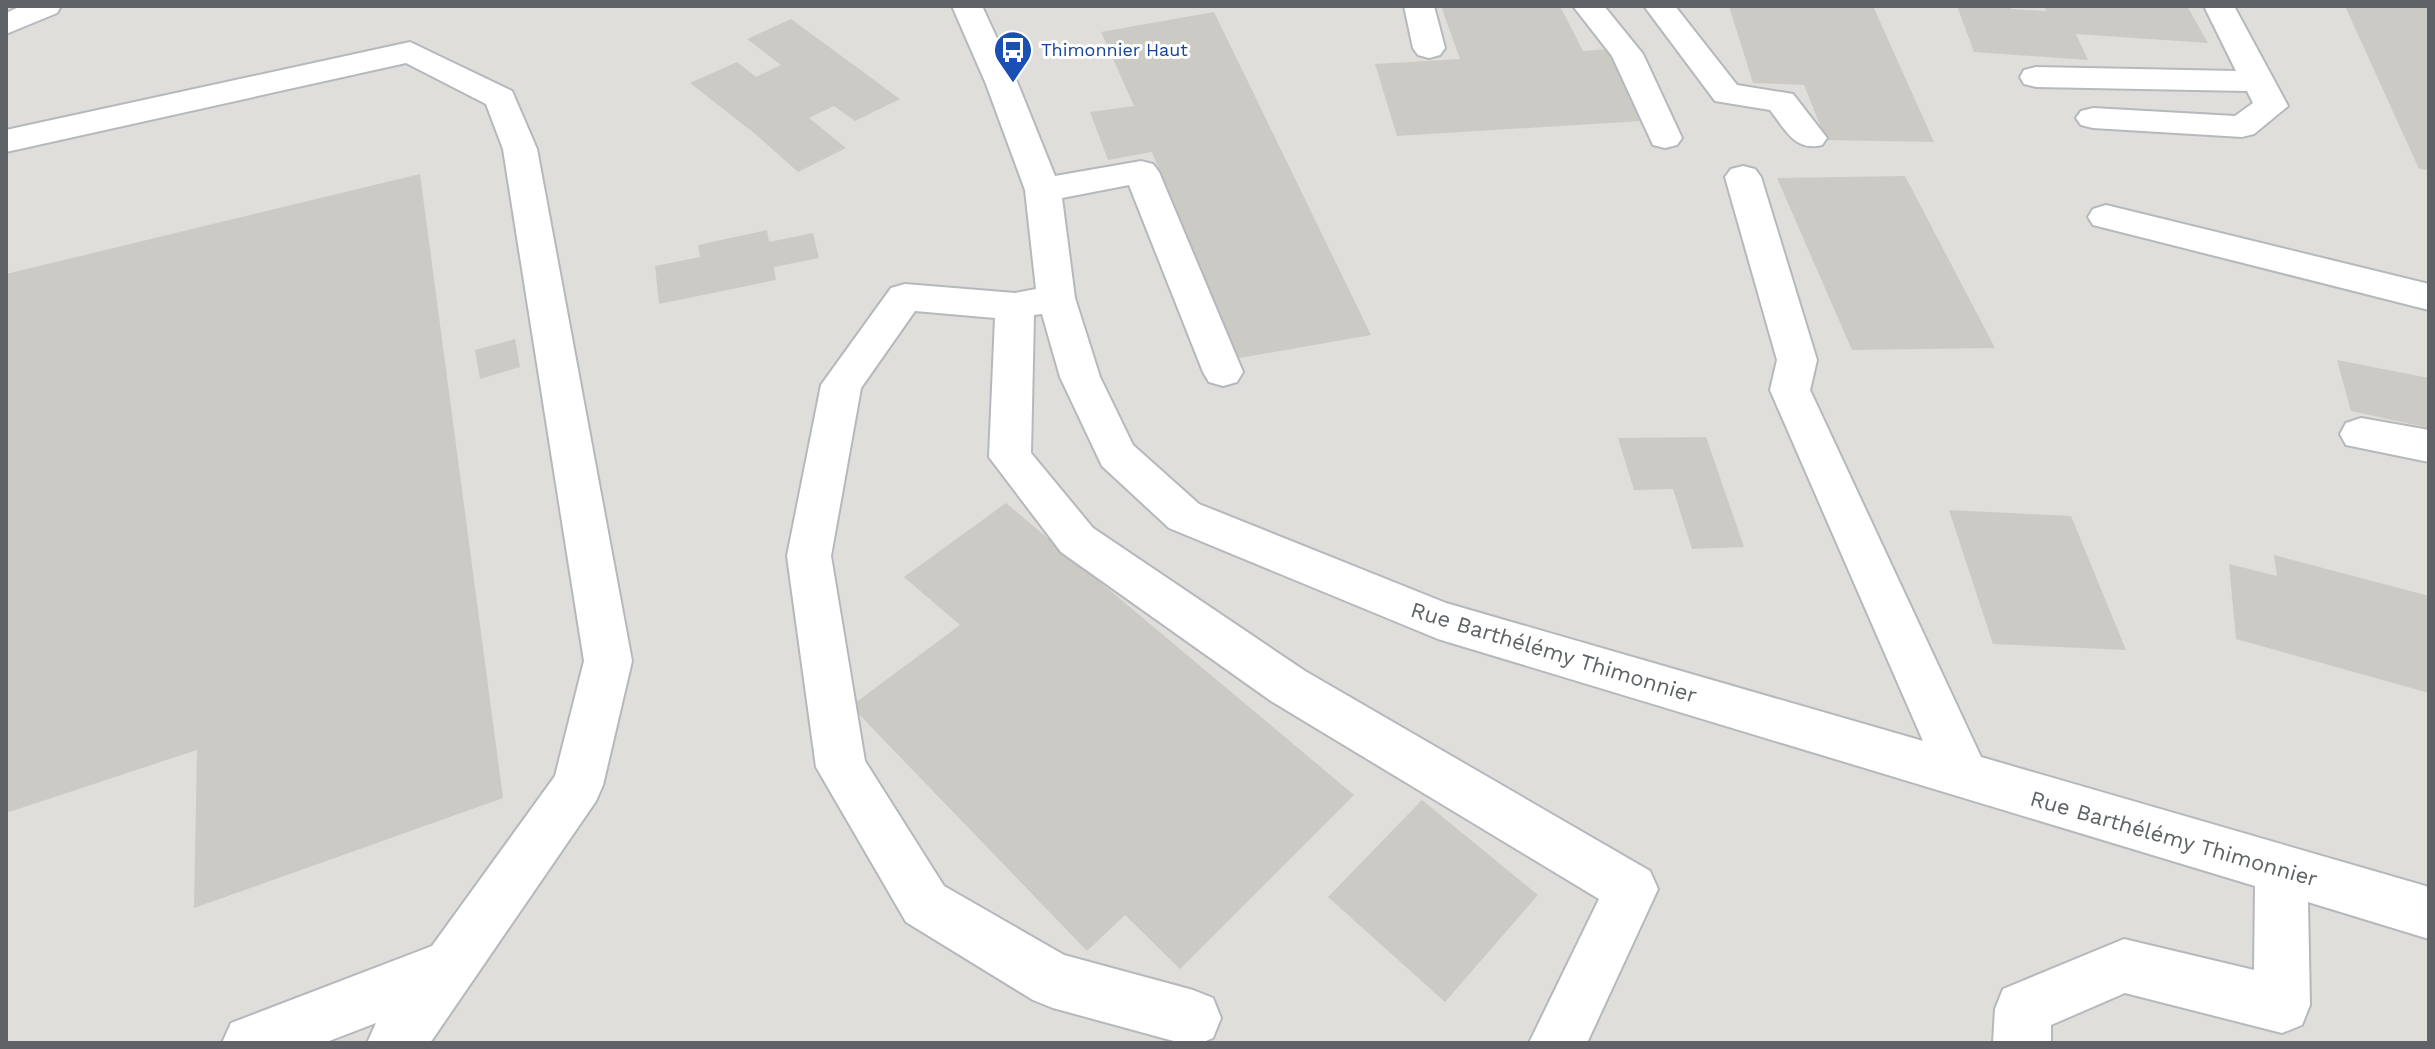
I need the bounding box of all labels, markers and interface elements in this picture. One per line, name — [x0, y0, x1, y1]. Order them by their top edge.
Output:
bus stop icon: Thimonnier Haut — [992, 29, 1034, 84]
place label: Thimonnier Haut — [1041, 39, 1188, 60]
street label: Rue Barthélémy Thimonnier — [1408, 597, 1700, 708]
street label: Rue Barthélémy Thimonnier — [2027, 785, 2320, 892]

